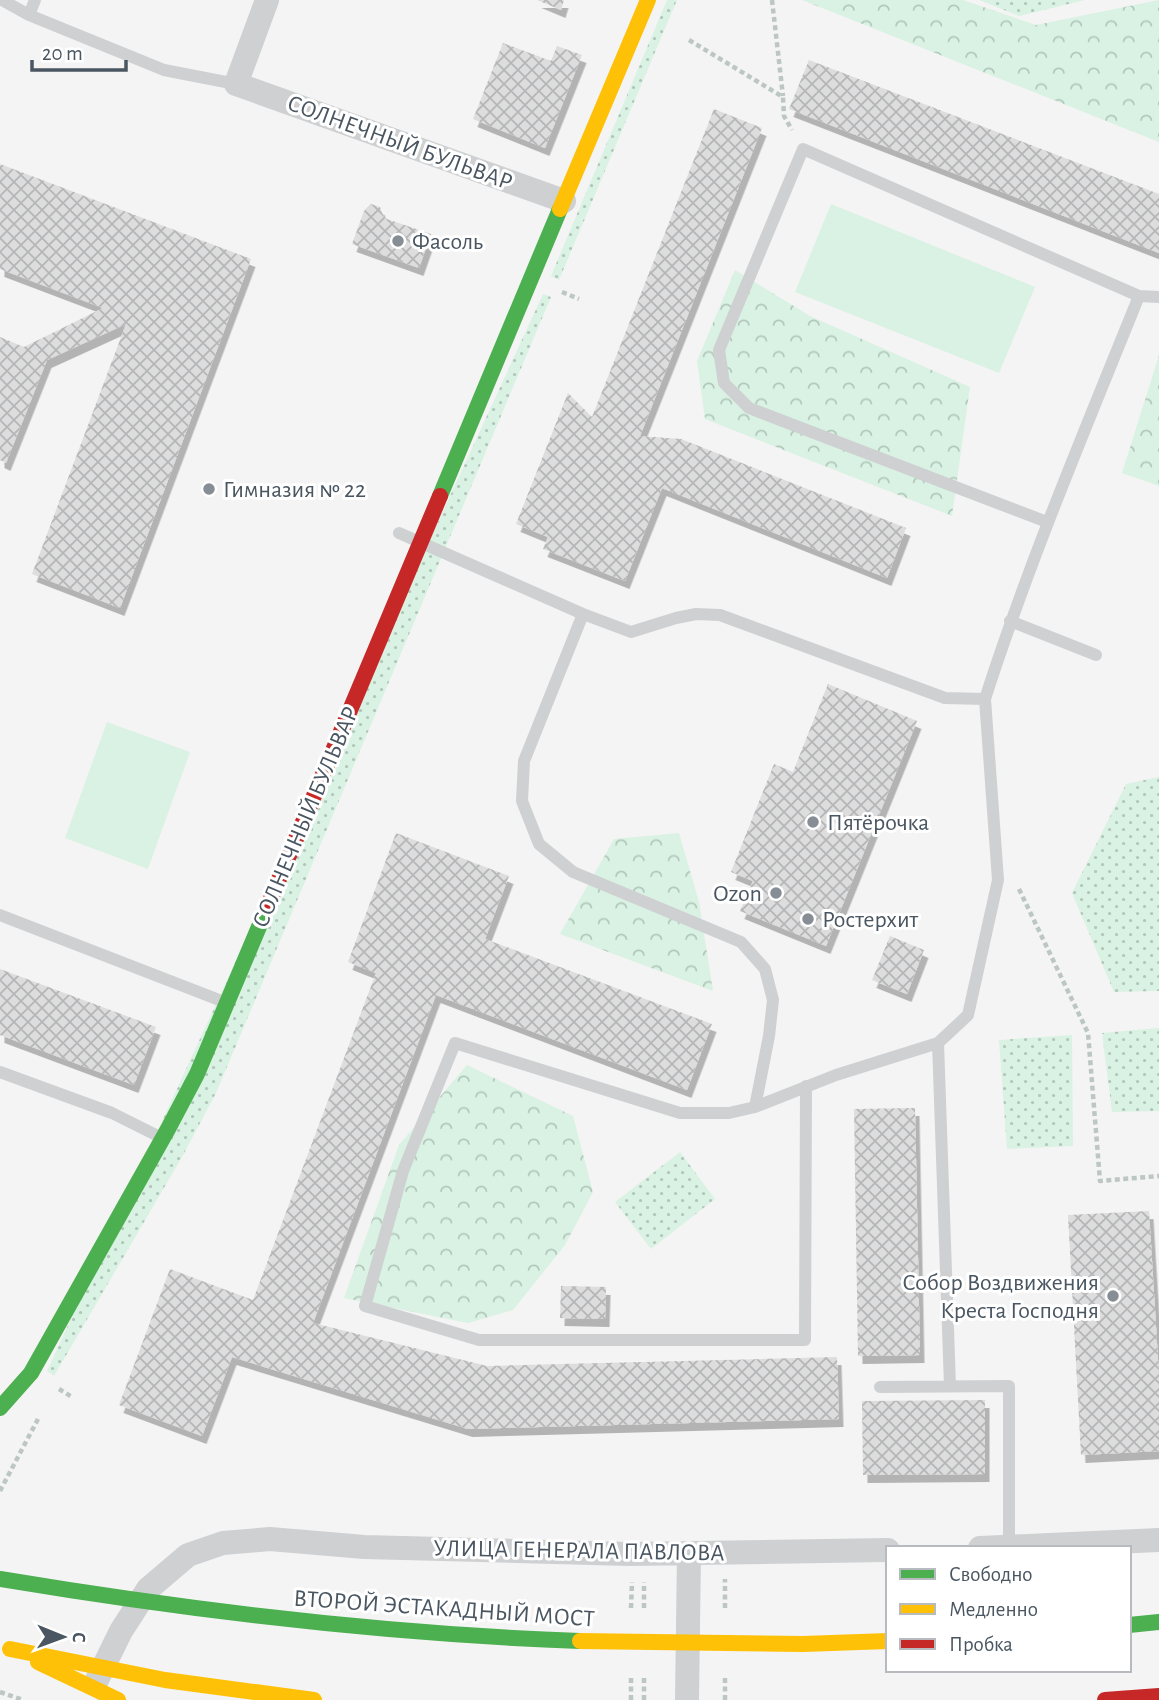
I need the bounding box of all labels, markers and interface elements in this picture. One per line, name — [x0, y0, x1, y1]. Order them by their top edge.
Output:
scale bar — [32, 28, 126, 72]
text: 20 m — [42, 43, 83, 64]
street label: СОЛНЕЧНЫЙ БУЛЬВАР — [284, 91, 515, 195]
place label: Фасоль — [412, 230, 483, 254]
marker: Фасоль — [390, 233, 406, 249]
place label: Гимназия № 22 — [223, 478, 366, 502]
marker: Гимназия № 22 — [201, 481, 217, 497]
street label: СОЛНЕЧНЫЙ БУЛЬВАР — [249, 703, 363, 931]
place label: Пятёрочка — [827, 811, 929, 835]
marker: Пятёрочка — [805, 814, 821, 830]
place label: Ozon — [713, 882, 762, 906]
marker: Ozon — [768, 885, 784, 901]
place label: Ростерхит — [822, 908, 918, 932]
marker: Ростерхит — [800, 911, 816, 927]
place label: Собор Воздвижения Креста Господня — [902, 1271, 1099, 1323]
marker: Собор Воздвижения Креста Господня — [1105, 1288, 1121, 1304]
street label: УЛИЦА ГЕНЕРАЛА ПАВЛОВА — [433, 1536, 725, 1566]
legend — [886, 1546, 1131, 1672]
text: Свободно — [949, 1564, 1033, 1585]
street label: ВТОРОЙ ЭСТАКАДНЫЙ МОСТ — [293, 1586, 596, 1632]
text: Медленно — [949, 1599, 1038, 1620]
north arrow — [28, 1602, 98, 1672]
text: С — [69, 1632, 88, 1643]
text: Пробка — [949, 1634, 1013, 1655]

